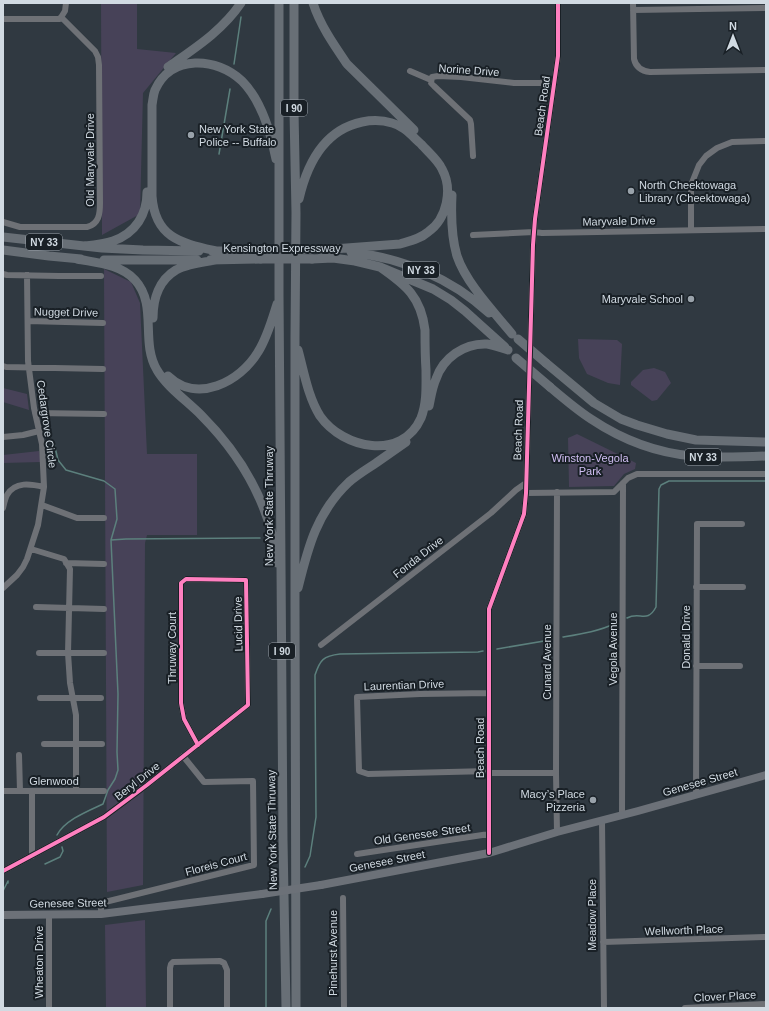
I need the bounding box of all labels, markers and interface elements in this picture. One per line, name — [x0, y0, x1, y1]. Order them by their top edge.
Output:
north arrow — [713, 16, 753, 56]
text: N — [729, 20, 737, 32]
street label: Norine Drive — [438, 62, 500, 78]
street label: Beach Road — [532, 75, 552, 137]
road number: I 90 — [281, 100, 307, 116]
street label: Old Maryvale Drive — [84, 113, 96, 207]
place label: New York State Police -- Buffalo — [199, 123, 276, 148]
marker: New York State Police -- Buffalo — [186, 130, 196, 140]
place label: North Cheektowaga Library (Cheektowaga) — [639, 179, 750, 204]
marker: North Cheektowaga Library (Cheektowaga) — [626, 186, 636, 196]
street label: Maryvale Drive — [582, 214, 656, 228]
road number: NY 33 — [26, 234, 62, 250]
street label: Kensington Expressway — [223, 242, 341, 254]
road number: NY 33 — [403, 262, 439, 278]
place label: Maryvale School — [602, 293, 683, 305]
marker: Maryvale School — [686, 294, 696, 304]
street label: Nugget Drive — [34, 305, 98, 319]
street label: Cedargrove Circle — [35, 379, 59, 469]
street label: Beach Road — [511, 400, 525, 460]
street label: New York State Thruway — [263, 445, 275, 566]
road number: NY 33 — [685, 449, 721, 465]
park label: Winston-Vegola Park — [551, 452, 629, 477]
street label: Fonda Drive — [391, 534, 445, 580]
street label: Lucid Drive — [232, 596, 244, 652]
street label: Donald Drive — [680, 605, 692, 669]
street label: Thruway Court — [166, 612, 178, 684]
street label: Vegola Avenue — [607, 612, 619, 686]
street label: Cunard Avenue — [541, 624, 553, 700]
road number: I 90 — [269, 643, 295, 659]
street label: Laurentian Drive — [363, 678, 445, 692]
street label: Beach Road — [474, 718, 486, 778]
street label: Beryl Drive — [112, 760, 162, 802]
street label: Genesee Street — [661, 766, 739, 798]
street label: New York State Thruway — [265, 769, 279, 890]
street label: Glenwood — [29, 775, 79, 787]
place label: Macy’s Place Pizzeria — [520, 788, 586, 813]
marker: Macy’s Place Pizzeria — [588, 795, 598, 805]
street label: Old Genesee Street — [373, 821, 471, 847]
street label: Genesee Street — [348, 848, 426, 874]
street label: Floreis Court — [184, 850, 248, 878]
street label: Meadow Place — [586, 879, 598, 951]
street label: Genesee Street — [29, 896, 107, 910]
street label: Pinehurst Avenue — [327, 910, 339, 996]
street label: Wellworth Place — [644, 923, 724, 937]
street label: Wheaton Drive — [33, 926, 45, 998]
street label: Clover Place — [694, 988, 756, 1004]

